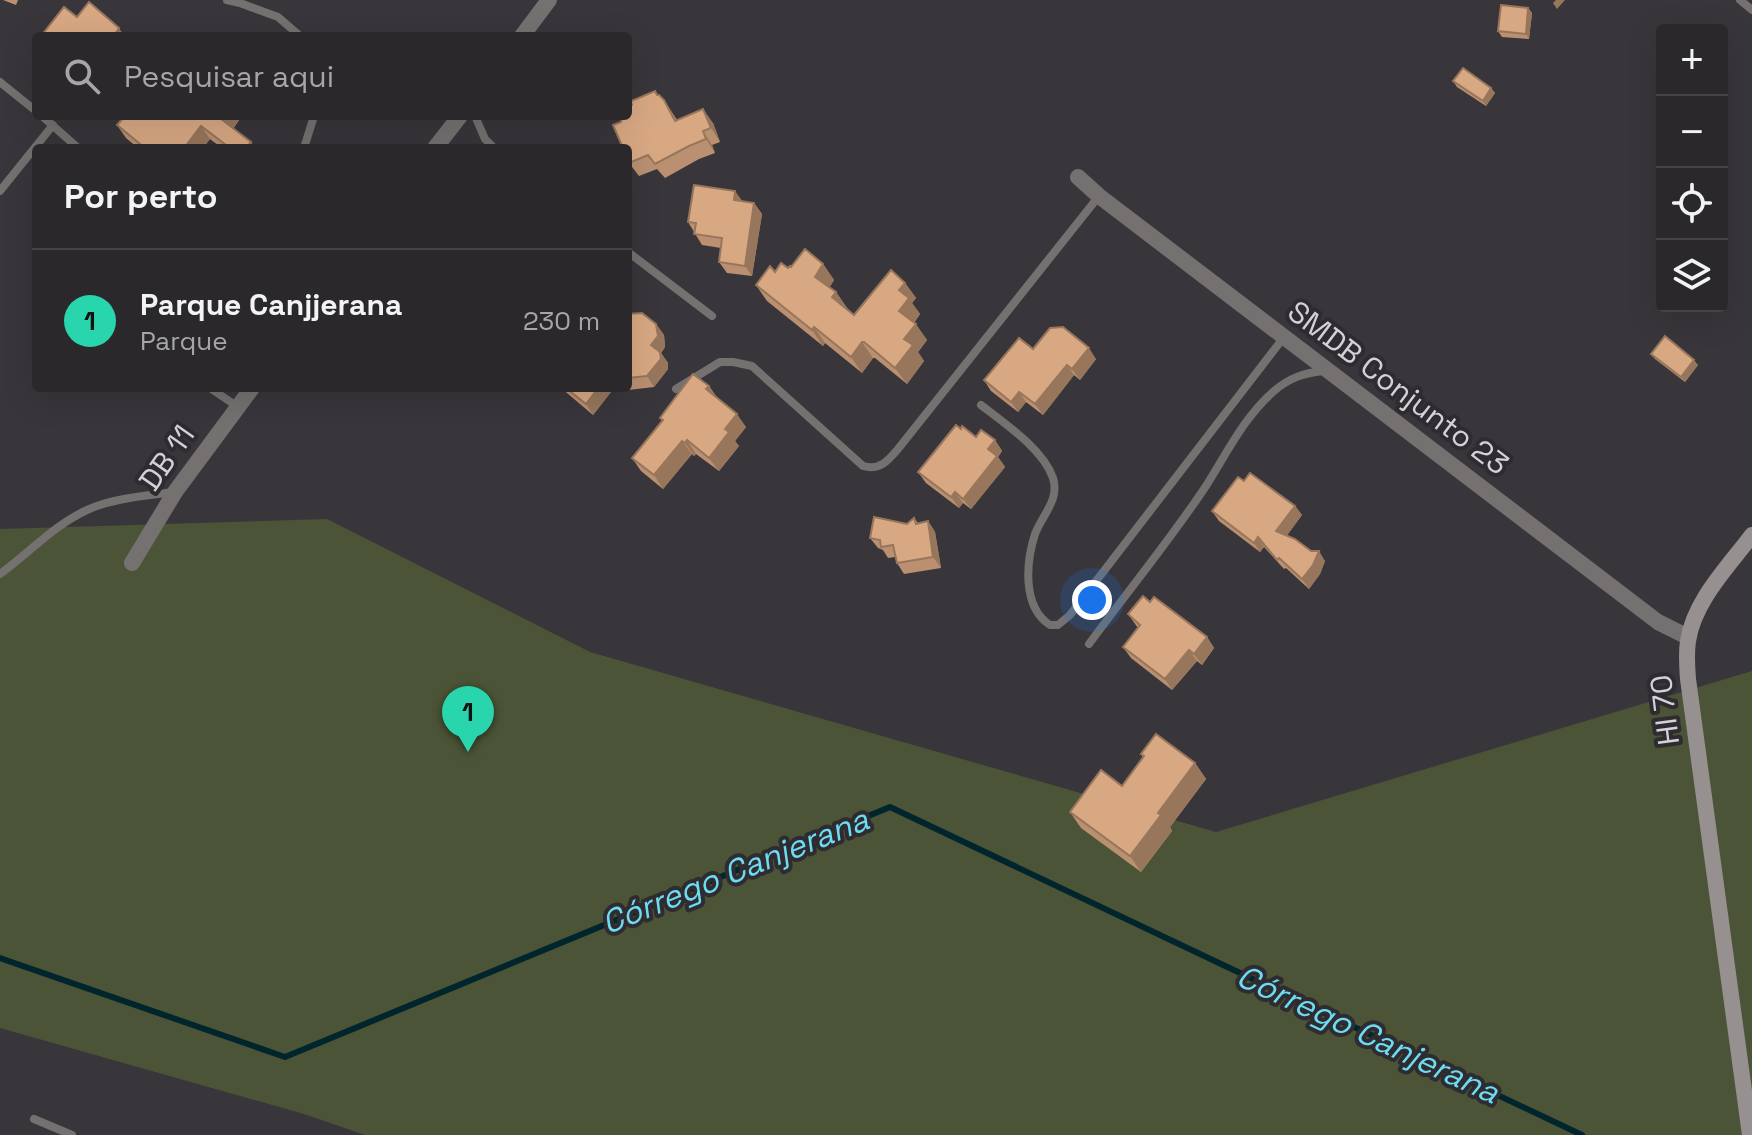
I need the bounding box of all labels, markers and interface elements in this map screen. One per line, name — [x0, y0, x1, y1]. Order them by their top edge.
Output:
map controls — [1656, 24, 1728, 312]
button: + — [1656, 24, 1728, 96]
search box — [32, 32, 632, 120]
icon: search — [60, 54, 104, 98]
text: Pesquisar aqui — [124, 57, 334, 96]
button: − — [1656, 96, 1728, 168]
button: locate — [1656, 168, 1728, 240]
text: Por perto — [64, 175, 218, 218]
button: layers — [1656, 240, 1728, 312]
text: Parque Canjjerana — [140, 285, 402, 324]
street label: SMDB Conjunto 23 — [1280, 292, 1516, 483]
text: 1 — [84, 304, 96, 338]
text: 230 m — [523, 304, 600, 338]
text: Parque — [140, 324, 228, 358]
street label: DB 11 — [130, 417, 203, 498]
your location — [1072, 580, 1112, 620]
street label: HI 70 — [1641, 673, 1688, 747]
pin: 1 — [442, 686, 494, 752]
water label: Córrego Canjerana — [596, 799, 875, 943]
water label: Córrego Canjerana — [1231, 956, 1506, 1113]

